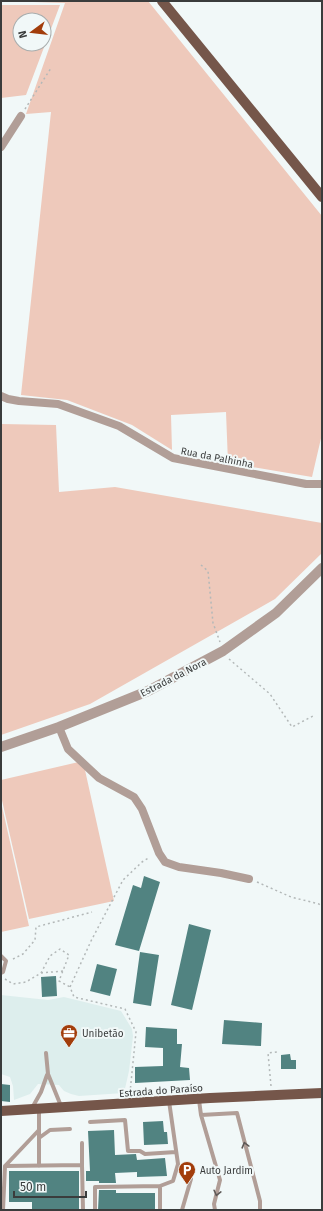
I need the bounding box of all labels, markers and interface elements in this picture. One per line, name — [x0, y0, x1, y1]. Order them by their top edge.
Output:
north arrow — [12, 12, 52, 52]
text: N — [16, 29, 30, 40]
street label: Rua da Palhinha — [180, 445, 254, 471]
street label: Estrada da Nora — [139, 656, 208, 700]
office icon: Unibetão — [59, 1023, 79, 1048]
place label: Unibetão — [82, 1028, 124, 1040]
street label: Estrada do Paraíso — [119, 1081, 204, 1100]
one-way arrow — [241, 1142, 250, 1149]
parking icon: Auto Jardim — [177, 1160, 197, 1185]
place label: Auto Jardim — [200, 1165, 253, 1177]
scale bar — [14, 1173, 86, 1199]
text: 50 m — [20, 1180, 46, 1194]
one-way arrow — [213, 1190, 222, 1197]

